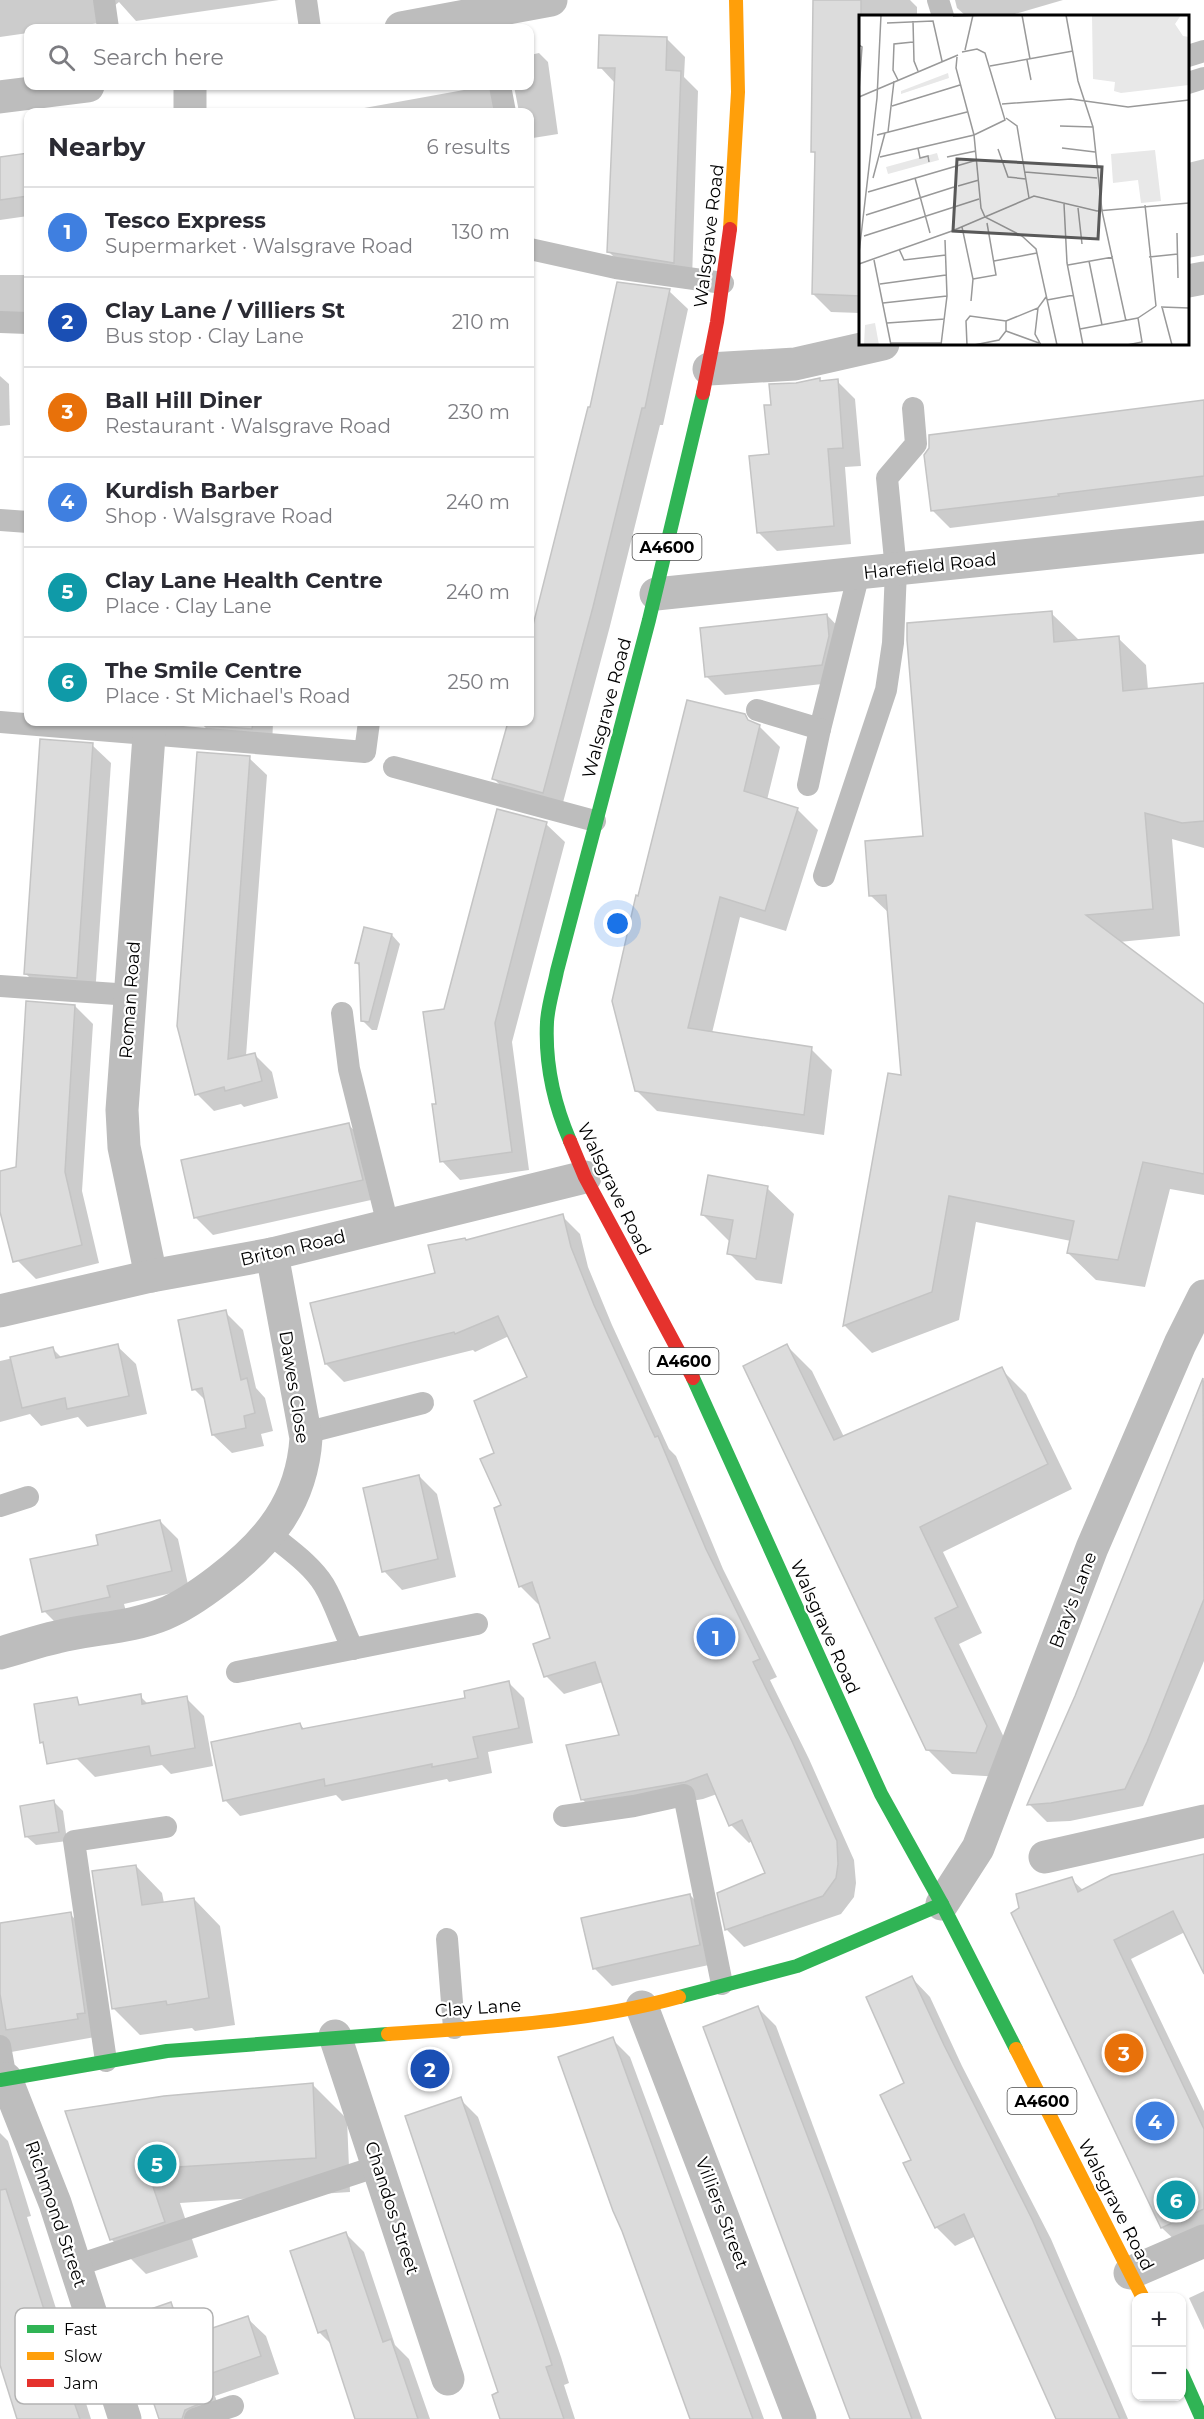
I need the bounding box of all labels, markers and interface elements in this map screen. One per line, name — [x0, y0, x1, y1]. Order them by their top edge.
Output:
inset map — [859, 15, 1189, 345]
search box — [24, 24, 534, 90]
icon: search — [45, 41, 78, 74]
text: Search here — [93, 44, 224, 71]
text: Nearby — [48, 131, 145, 163]
text: 6 results — [426, 135, 510, 159]
street label: Walsgrave Road — [689, 163, 729, 309]
text: Tesco Express — [105, 207, 266, 234]
text: 1 — [64, 220, 71, 244]
text: 130 m — [452, 220, 510, 244]
text: Supermarket · Walsgrave Road — [105, 234, 413, 258]
text: Clay Lane / Villiers St — [105, 297, 345, 324]
text: 2 — [62, 310, 73, 334]
text: 210 m — [452, 310, 510, 334]
text: Bus stop · Clay Lane — [105, 324, 304, 348]
text: Ball Hill Diner — [105, 387, 262, 414]
text: 3 — [62, 400, 73, 424]
text: 230 m — [448, 400, 510, 424]
text: Restaurant · Walsgrave Road — [105, 414, 391, 438]
text: Kurdish Barber — [105, 477, 279, 504]
text: 4 — [61, 490, 74, 514]
text: 240 m — [446, 490, 510, 514]
text: Shop · Walsgrave Road — [105, 504, 333, 528]
road number: A4600 — [632, 534, 702, 560]
street label: Harefield Road — [862, 548, 998, 584]
text: Clay Lane Health Centre — [105, 567, 383, 594]
text: 5 — [62, 580, 73, 604]
text: 240 m — [446, 580, 510, 604]
text: Place · Clay Lane — [105, 594, 271, 618]
street label: Walsgrave Road — [578, 635, 636, 781]
text: The Smile Centre — [105, 657, 302, 684]
text: 6 — [61, 670, 74, 694]
text: 250 m — [448, 670, 510, 694]
text: Place · St Michael's Road — [105, 684, 351, 708]
your location — [603, 909, 632, 938]
street label: Roman Road — [115, 940, 145, 1060]
street label: Walsgrave Road — [572, 1119, 656, 1259]
street label: Briton Road — [238, 1225, 348, 1271]
street label: Dawes Close — [274, 1329, 314, 1445]
road number: A4600 — [650, 1348, 718, 1374]
street label: Bray's Lane — [1045, 1549, 1101, 1651]
street label: Walsgrave Road — [786, 1556, 864, 1698]
pin: 1 — [696, 1614, 736, 1660]
street label: Clay Lane — [434, 1994, 522, 2022]
pin: 3 — [1104, 2030, 1144, 2076]
pin: 2 — [410, 2046, 450, 2092]
road number: A4600 — [1008, 2088, 1076, 2114]
pin: 4 — [1136, 2098, 1174, 2144]
street label: Walsgrave Road — [1073, 2136, 1159, 2274]
street label: Richmond Street — [21, 2138, 91, 2290]
street label: Chandos Street — [360, 2138, 424, 2278]
pin: 5 — [138, 2142, 176, 2186]
street label: Villiers Street — [691, 2154, 753, 2272]
pin: 6 — [1156, 2178, 1196, 2222]
map controls — [1132, 2293, 1186, 2401]
button: + — [1132, 2293, 1186, 2347]
legend — [15, 2308, 213, 2404]
text: Fast — [64, 2320, 98, 2339]
text: Slow — [64, 2347, 102, 2366]
button: − — [1132, 2347, 1186, 2401]
text: Jam — [63, 2374, 98, 2393]

